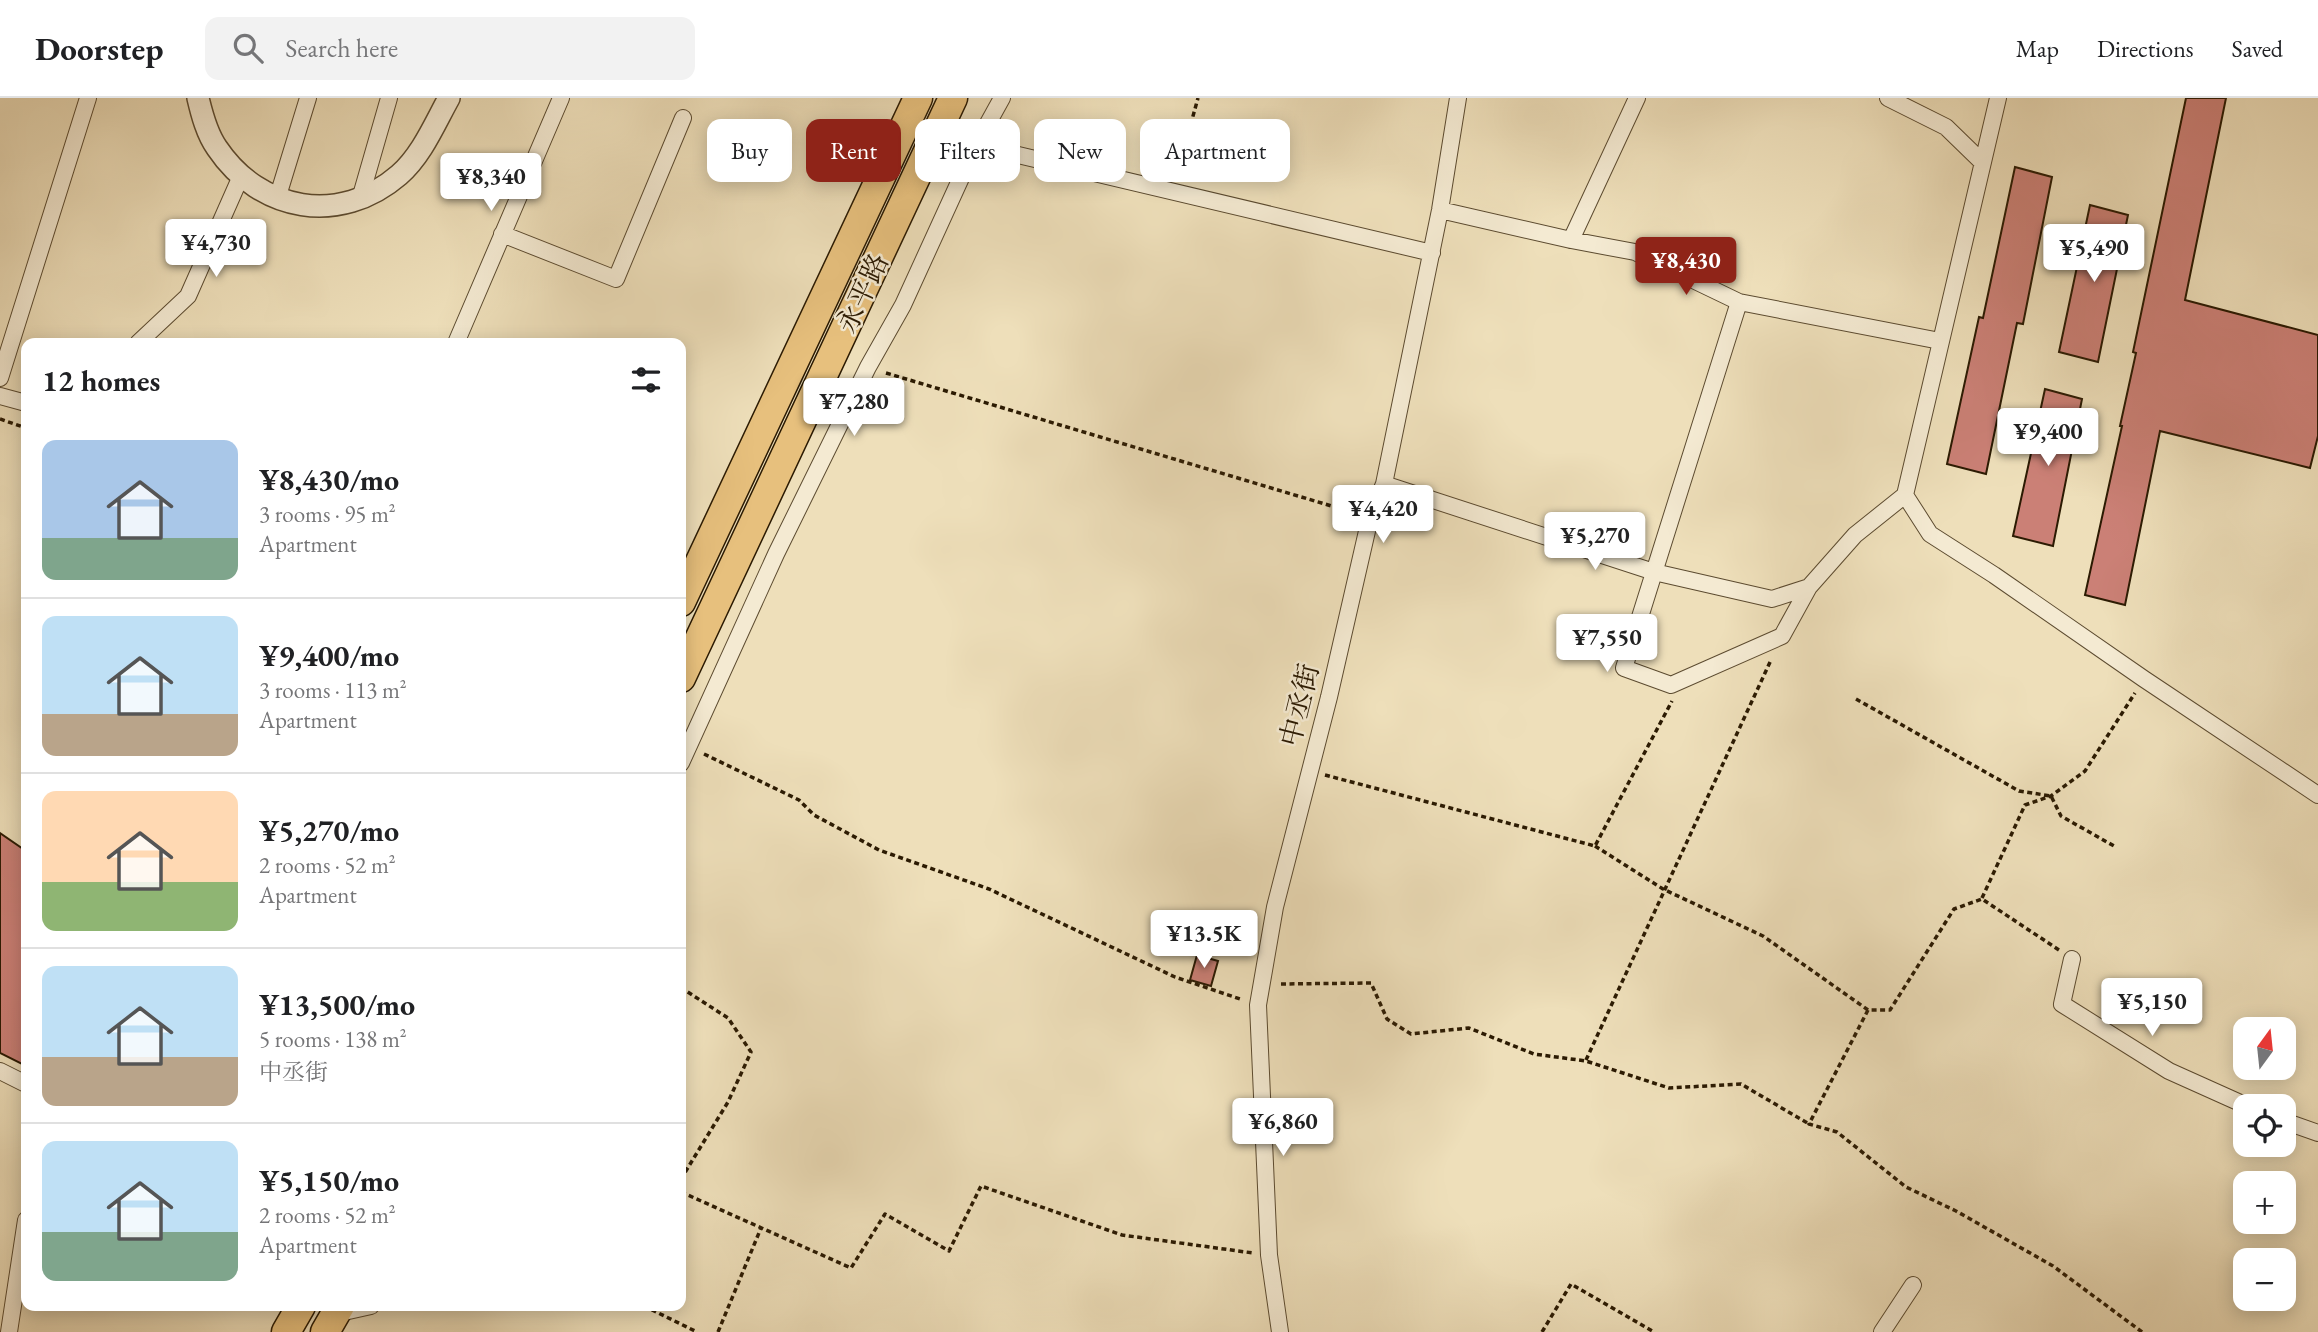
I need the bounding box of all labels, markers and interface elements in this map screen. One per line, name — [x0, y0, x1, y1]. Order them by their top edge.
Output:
search box — [205, 17, 695, 80]
text: Doorstep — [35, 27, 163, 70]
icon: search — [229, 29, 267, 67]
text: Search here — [285, 31, 398, 65]
text: Map — [2016, 33, 2059, 64]
text: Directions — [2097, 33, 2194, 64]
text: Saved — [2232, 33, 2283, 64]
chip: Buy — [707, 119, 792, 182]
chip: Rent — [806, 119, 901, 182]
chip: Filters — [915, 119, 1020, 182]
chip: New — [1034, 119, 1126, 182]
chip: Apartment — [1140, 119, 1290, 182]
pin: ¥8,340 — [434, 153, 548, 213]
text: ¥8,340 — [456, 161, 526, 191]
pin: ¥4,730 — [159, 220, 273, 279]
pin: ¥5,490 — [2037, 225, 2151, 284]
text: ¥4,730 — [181, 227, 251, 257]
text: ¥5,490 — [2059, 232, 2129, 262]
pin: ¥8,430 — [1629, 238, 1743, 297]
text: ¥8,430 — [1651, 245, 1721, 275]
street label: 永平路 — [828, 247, 896, 339]
text: 12 homes — [42, 361, 160, 400]
icon: filters — [627, 361, 665, 399]
pin: ¥7,280 — [797, 378, 911, 438]
text: ¥7,280 — [819, 386, 889, 416]
pin: ¥9,400 — [1991, 408, 2105, 468]
text: ¥9,400 — [2013, 416, 2083, 446]
text: ¥8,430/mo — [259, 460, 399, 499]
icon: home — [98, 468, 182, 552]
pin: ¥4,420 — [1326, 486, 1440, 545]
text: ¥4,420 — [1348, 493, 1418, 523]
text: 3 rooms · 95 m² — [259, 499, 396, 529]
pin: ¥5,270 — [1538, 512, 1652, 572]
text: ¥5,270 — [1560, 520, 1630, 550]
text: Apartment — [259, 529, 357, 559]
pin: ¥7,550 — [1550, 614, 1664, 674]
text: ¥7,550 — [1572, 622, 1642, 652]
text: ¥9,400/mo — [259, 636, 399, 675]
icon: home — [98, 644, 182, 728]
street label: 中丞街 — [1271, 660, 1327, 750]
text: 3 rooms · 113 m² — [259, 675, 407, 705]
text: Apartment — [259, 705, 357, 735]
text: ¥5,270/mo — [259, 811, 399, 850]
icon: home — [98, 819, 182, 903]
text: 2 rooms · 52 m² — [259, 850, 396, 880]
text: Apartment — [259, 880, 357, 910]
pin: ¥13.5K — [1147, 910, 1261, 970]
text: ¥13.5K — [1167, 918, 1241, 948]
pin: ¥5,150 — [2095, 978, 2209, 1038]
text: ¥13,500/mo — [259, 985, 415, 1024]
text: ¥5,150 — [2117, 986, 2187, 1016]
icon: home — [98, 994, 182, 1078]
north arrow — [2233, 1017, 2296, 1080]
map controls — [2233, 1017, 2296, 1311]
text: 5 rooms · 138 m² — [259, 1024, 407, 1054]
text: 中丞街 — [259, 1057, 328, 1087]
button: locate — [2233, 1094, 2296, 1157]
pin: ¥6,860 — [1226, 1098, 1340, 1158]
text: ¥6,860 — [1248, 1106, 1318, 1136]
text: ¥5,150/mo — [259, 1161, 399, 1200]
icon: home — [98, 1169, 182, 1253]
button: + — [2233, 1171, 2296, 1234]
text: 2 rooms · 52 m² — [259, 1200, 396, 1230]
text: Apartment — [259, 1230, 357, 1260]
button: − — [2233, 1248, 2296, 1311]

